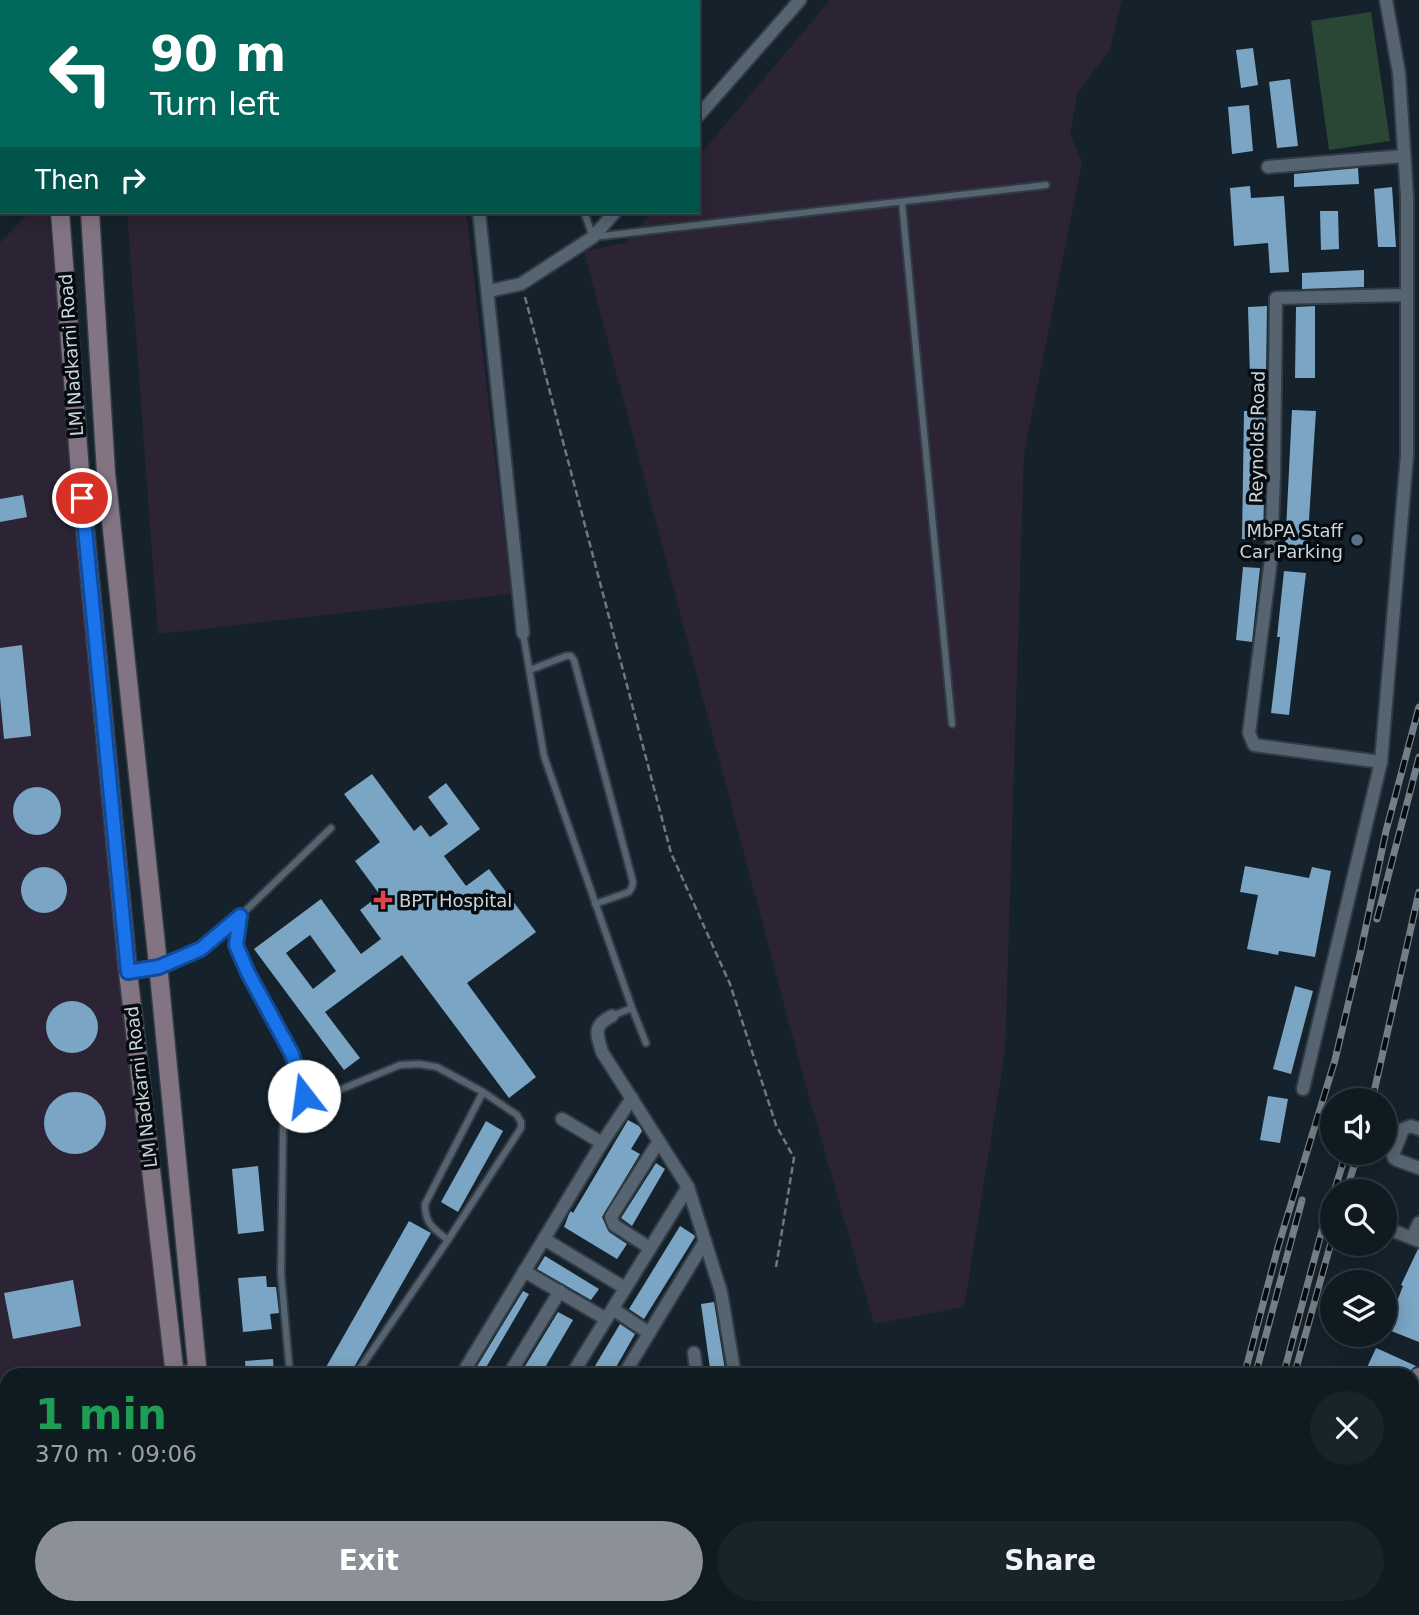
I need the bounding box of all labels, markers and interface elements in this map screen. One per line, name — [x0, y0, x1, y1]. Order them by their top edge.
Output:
text: 90 m — [150, 26, 286, 83]
icon: left — [35, 28, 126, 119]
text: Turn left — [150, 85, 280, 123]
icon: right — [114, 161, 152, 199]
text: Then — [35, 165, 100, 195]
street label: LM Nadkarni Road — [55, 273, 87, 437]
street label: Reynolds Road — [1245, 371, 1269, 503]
pin — [52, 468, 112, 528]
icon: arrive — [63, 479, 101, 517]
place label: MbPA Staff Car Parking — [1240, 520, 1344, 562]
marker: MbPA Staff Car Parking — [1349, 532, 1365, 548]
marker: BPT Hospital — [373, 890, 393, 910]
place label: BPT Hospital — [399, 890, 512, 911]
street label: LM Nadkarni Road — [121, 1005, 161, 1169]
position arrow — [267, 1059, 341, 1133]
map controls — [1320, 1088, 1397, 1347]
button: sound — [1320, 1088, 1397, 1165]
button: search — [1320, 1179, 1397, 1256]
button: layers — [1320, 1270, 1397, 1347]
text: 1 min — [35, 1390, 167, 1439]
button: close — [1310, 1391, 1384, 1465]
text: 370 m · 09:06 — [35, 1441, 197, 1467]
button: Exit — [35, 1521, 703, 1601]
button: Share — [717, 1521, 1384, 1601]

